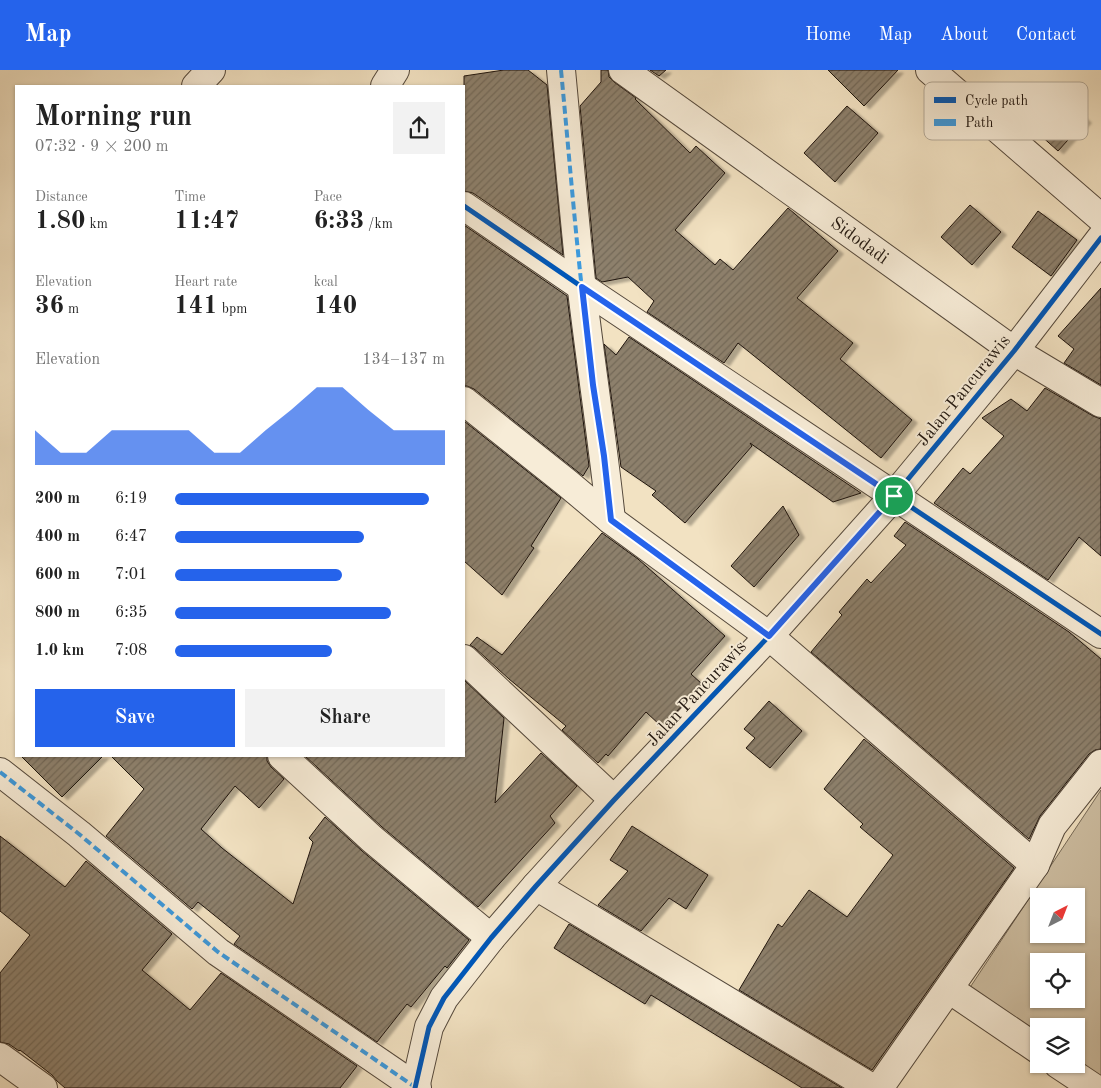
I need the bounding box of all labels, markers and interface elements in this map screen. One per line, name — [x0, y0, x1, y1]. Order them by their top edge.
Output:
text: Map — [25, 23, 72, 47]
text: Home — [805, 26, 851, 44]
text: Map — [879, 26, 912, 44]
text: About — [940, 26, 988, 44]
text: Contact — [1016, 26, 1076, 44]
legend — [924, 82, 1088, 140]
text: Cycle path — [965, 94, 1028, 108]
button: share — [393, 102, 445, 154]
text: Morning run — [35, 104, 192, 132]
text: Path — [965, 116, 994, 130]
text: 07:32 · 9 × 200 m — [35, 139, 168, 155]
text: Distance — [35, 190, 88, 204]
text: Time — [174, 190, 206, 204]
text: Pace — [314, 190, 342, 204]
text: 1.80 — [35, 209, 86, 234]
text: 11:47 — [174, 209, 239, 234]
text: 6:33 — [314, 209, 364, 234]
street label: Sidodadi — [827, 214, 892, 268]
text: km — [86, 217, 108, 231]
text: /km — [364, 217, 393, 231]
text: Elevation — [35, 275, 92, 289]
text: Heart rate — [174, 275, 237, 289]
text: kcal — [314, 275, 338, 289]
text: 36 — [35, 294, 64, 319]
text: 141 — [174, 294, 218, 319]
text: 140 — [314, 294, 357, 319]
text: m — [64, 302, 79, 316]
text: bpm — [218, 302, 247, 316]
street label: Jalan Pancurawis — [914, 332, 1014, 450]
text: Elevation — [35, 352, 100, 368]
text: 134–137 m — [362, 352, 445, 368]
pin — [873, 475, 915, 517]
icon: arrive — [880, 482, 908, 510]
text: 200 m — [35, 491, 80, 507]
text: 6:19 — [115, 491, 147, 507]
text: 400 m — [35, 529, 80, 545]
text: 6:47 — [115, 529, 147, 545]
text: 600 m — [35, 567, 80, 583]
text: 7:01 — [115, 567, 147, 583]
text: 800 m — [35, 605, 80, 621]
text: 6:35 — [115, 605, 147, 621]
street label: Jalan Pancurawis — [643, 637, 750, 750]
text: 1.0 km — [35, 643, 84, 659]
text: 7:08 — [115, 643, 147, 659]
button: Save — [35, 689, 235, 747]
button: Share — [245, 689, 445, 747]
north arrow — [1030, 888, 1085, 942]
map controls — [1030, 888, 1085, 1073]
button: locate — [1030, 953, 1085, 1008]
button: layers — [1030, 1018, 1085, 1073]

